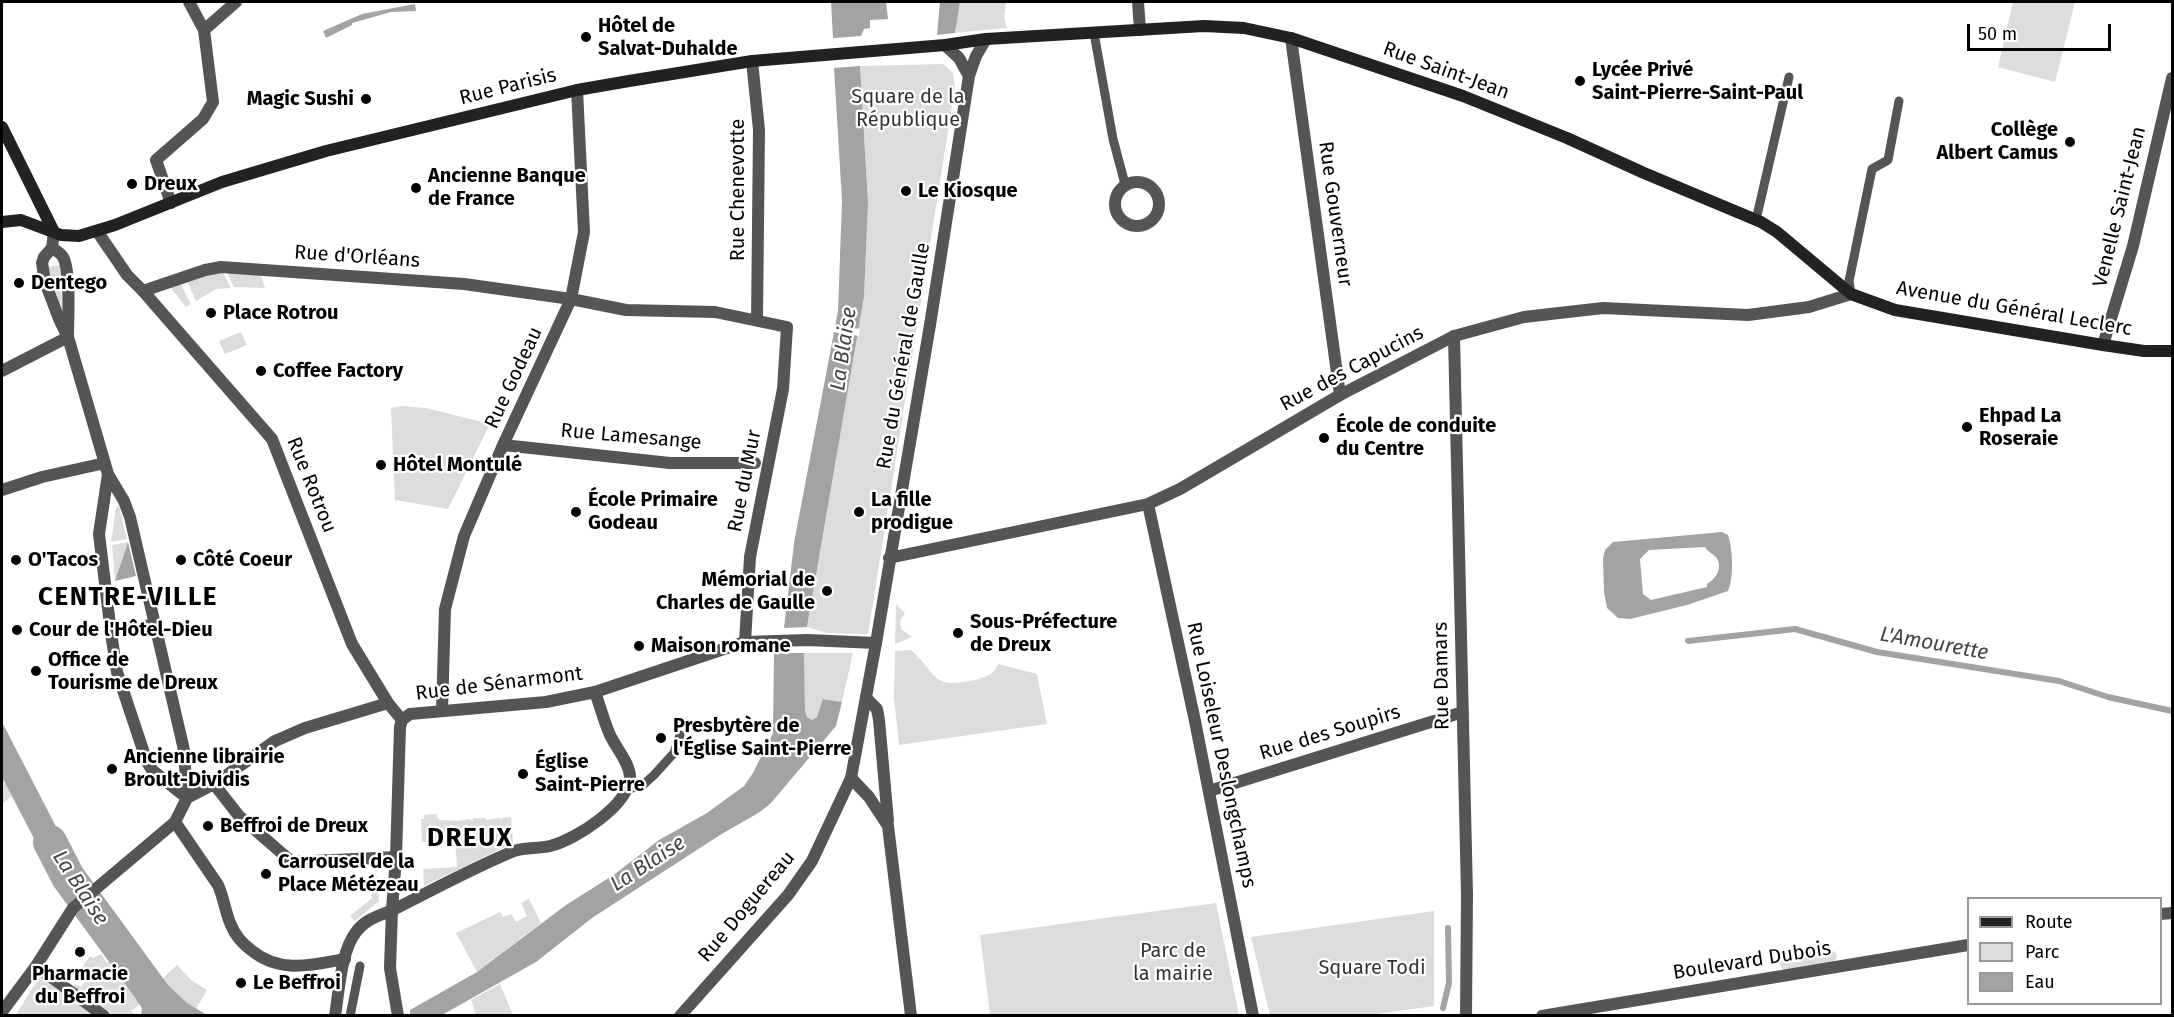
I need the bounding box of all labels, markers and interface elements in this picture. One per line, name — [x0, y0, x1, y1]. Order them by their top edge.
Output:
scale bar — [1970, 12, 2114, 50]
place label: Hôtel de Salvat-Duhalde — [598, 14, 737, 61]
text: 50 m — [1978, 23, 2017, 45]
marker: Hôtel de Salvat-Duhalde — [579, 30, 593, 44]
street label: Rue Saint-Jean — [1380, 37, 1512, 105]
place label: Lycée Privé Saint-Pierre-Saint-Paul — [1592, 58, 1803, 105]
street label: Rue Parisis — [457, 63, 559, 111]
marker: Lycée Privé Saint-Pierre-Saint-Paul — [1573, 74, 1587, 88]
park label: Square de la République — [851, 85, 965, 132]
place label: Magic Sushi — [247, 87, 354, 111]
marker: Magic Sushi — [359, 92, 373, 106]
place label: Collège Albert Camus — [1937, 118, 2058, 165]
street label: Rue Chenevotte — [726, 119, 750, 261]
street label: Venelle Saint-Jean — [2088, 124, 2152, 290]
marker: Collège Albert Camus — [2063, 135, 2077, 149]
street label: Rue Gouverneur — [1313, 140, 1357, 288]
place label: Ancienne Banque de France — [428, 164, 586, 211]
place label: Dreux — [144, 172, 197, 196]
marker: Dreux — [125, 177, 139, 191]
place label: Le Kiosque — [918, 179, 1018, 203]
marker: Ancienne Banque de France — [409, 181, 423, 195]
marker: Le Kiosque — [899, 184, 913, 198]
street label: Rue d'Orléans — [293, 241, 421, 273]
street label: Rue du Général de Gaulle — [872, 241, 936, 471]
place label: Dentego — [31, 271, 107, 295]
marker: Dentego — [12, 276, 26, 290]
street label: Avenue du Général Leclerc — [1894, 276, 2134, 342]
place label: Place Rotrou — [223, 301, 339, 325]
marker: Place Rotrou — [204, 306, 218, 320]
water label: La Blaise — [826, 306, 862, 392]
street label: Rue des Capucins — [1276, 321, 1428, 417]
street label: Rue Godeau — [480, 323, 548, 433]
place label: Coffee Factory — [273, 359, 403, 383]
marker: Coffee Factory — [254, 364, 268, 378]
place label: Ehpad La Roseraie — [1979, 404, 2062, 451]
place label: École de conduite du Centre — [1336, 414, 1496, 461]
street label: Rue Lamesange — [560, 419, 702, 455]
marker: Ehpad La Roseraie — [1960, 420, 1974, 434]
street label: Rue du Mur — [723, 428, 767, 534]
marker: École de conduite du Centre — [1317, 431, 1331, 445]
street label: Rue Rotrou — [281, 434, 341, 536]
place label: Hôtel Montulé — [393, 453, 522, 477]
marker: Hôtel Montulé — [374, 458, 388, 472]
place label: École Primaire Godeau — [588, 488, 718, 535]
place label: La fille prodigue — [871, 488, 953, 535]
marker: École Primaire Godeau — [569, 505, 583, 519]
marker: La fille prodigue — [852, 505, 866, 519]
place label: O'Tacos — [28, 548, 98, 572]
place label: Côté Coeur — [193, 548, 292, 572]
marker: O'Tacos — [9, 553, 23, 567]
marker: Côté Coeur — [174, 553, 188, 567]
place label: Mémorial de Charles de Gaulle — [656, 568, 815, 615]
district label: CENTRE-VILLE — [38, 582, 218, 614]
marker: Mémorial de Charles de Gaulle — [820, 584, 834, 598]
place label: Sous-Préfecture de Dreux — [970, 610, 1117, 657]
place label: Cour de l'Hôtel-Dieu — [29, 618, 213, 642]
street label: Rue Loiseleur Deslongchamps — [1181, 620, 1261, 890]
street label: Rue Damars — [1429, 622, 1455, 730]
water label: L'Amourette — [1878, 622, 1990, 666]
marker: Cour de l'Hôtel-Dieu — [10, 623, 24, 637]
marker: Sous-Préfecture de Dreux — [951, 626, 965, 640]
place label: Maison romane — [651, 634, 790, 658]
marker: Maison romane — [632, 639, 646, 653]
place label: Office de Tourisme de Dreux — [48, 648, 218, 695]
street label: Rue de Sénarmont — [414, 662, 584, 706]
marker: Office de Tourisme de Dreux — [29, 664, 43, 678]
street label: Rue des Soupirs — [1257, 700, 1403, 766]
place label: Presbytère de l'Église Saint-Pierre — [673, 714, 851, 761]
marker: Presbytère de l'Église Saint-Pierre — [654, 731, 668, 745]
place label: Ancienne librairie Broult-Dividis — [124, 745, 285, 792]
place label: Église Saint-Pierre — [535, 750, 645, 797]
marker: Ancienne librairie Broult-Dividis — [105, 762, 119, 776]
marker: Église Saint-Pierre — [516, 767, 530, 781]
place label: Beffroi de Dreux — [220, 814, 368, 838]
marker: Beffroi de Dreux — [201, 819, 215, 833]
district label: DREUX — [427, 823, 513, 855]
water label: La Blaise — [606, 831, 690, 897]
water label: La Blaise — [47, 846, 113, 930]
street label: Rue Doguereau — [694, 847, 800, 967]
place label: Carrousel de la Place Métézeau — [278, 850, 419, 897]
marker: Carrousel de la Place Métézeau — [259, 867, 273, 881]
legend — [1967, 897, 2162, 1005]
text: Route — [2025, 911, 2073, 933]
street label: Boulevard Dubois — [1671, 937, 1833, 985]
park label: Parc de la mairie — [1133, 939, 1213, 986]
text: Parc — [2025, 941, 2059, 963]
marker: Pharmacie du Beffroi — [73, 945, 87, 959]
park label: Square Todi — [1318, 956, 1426, 980]
place label: Pharmacie du Beffroi — [32, 962, 128, 1009]
place label: Le Beffroi — [253, 971, 341, 995]
text: Eau — [2025, 971, 2055, 993]
marker: Le Beffroi — [234, 976, 248, 990]

